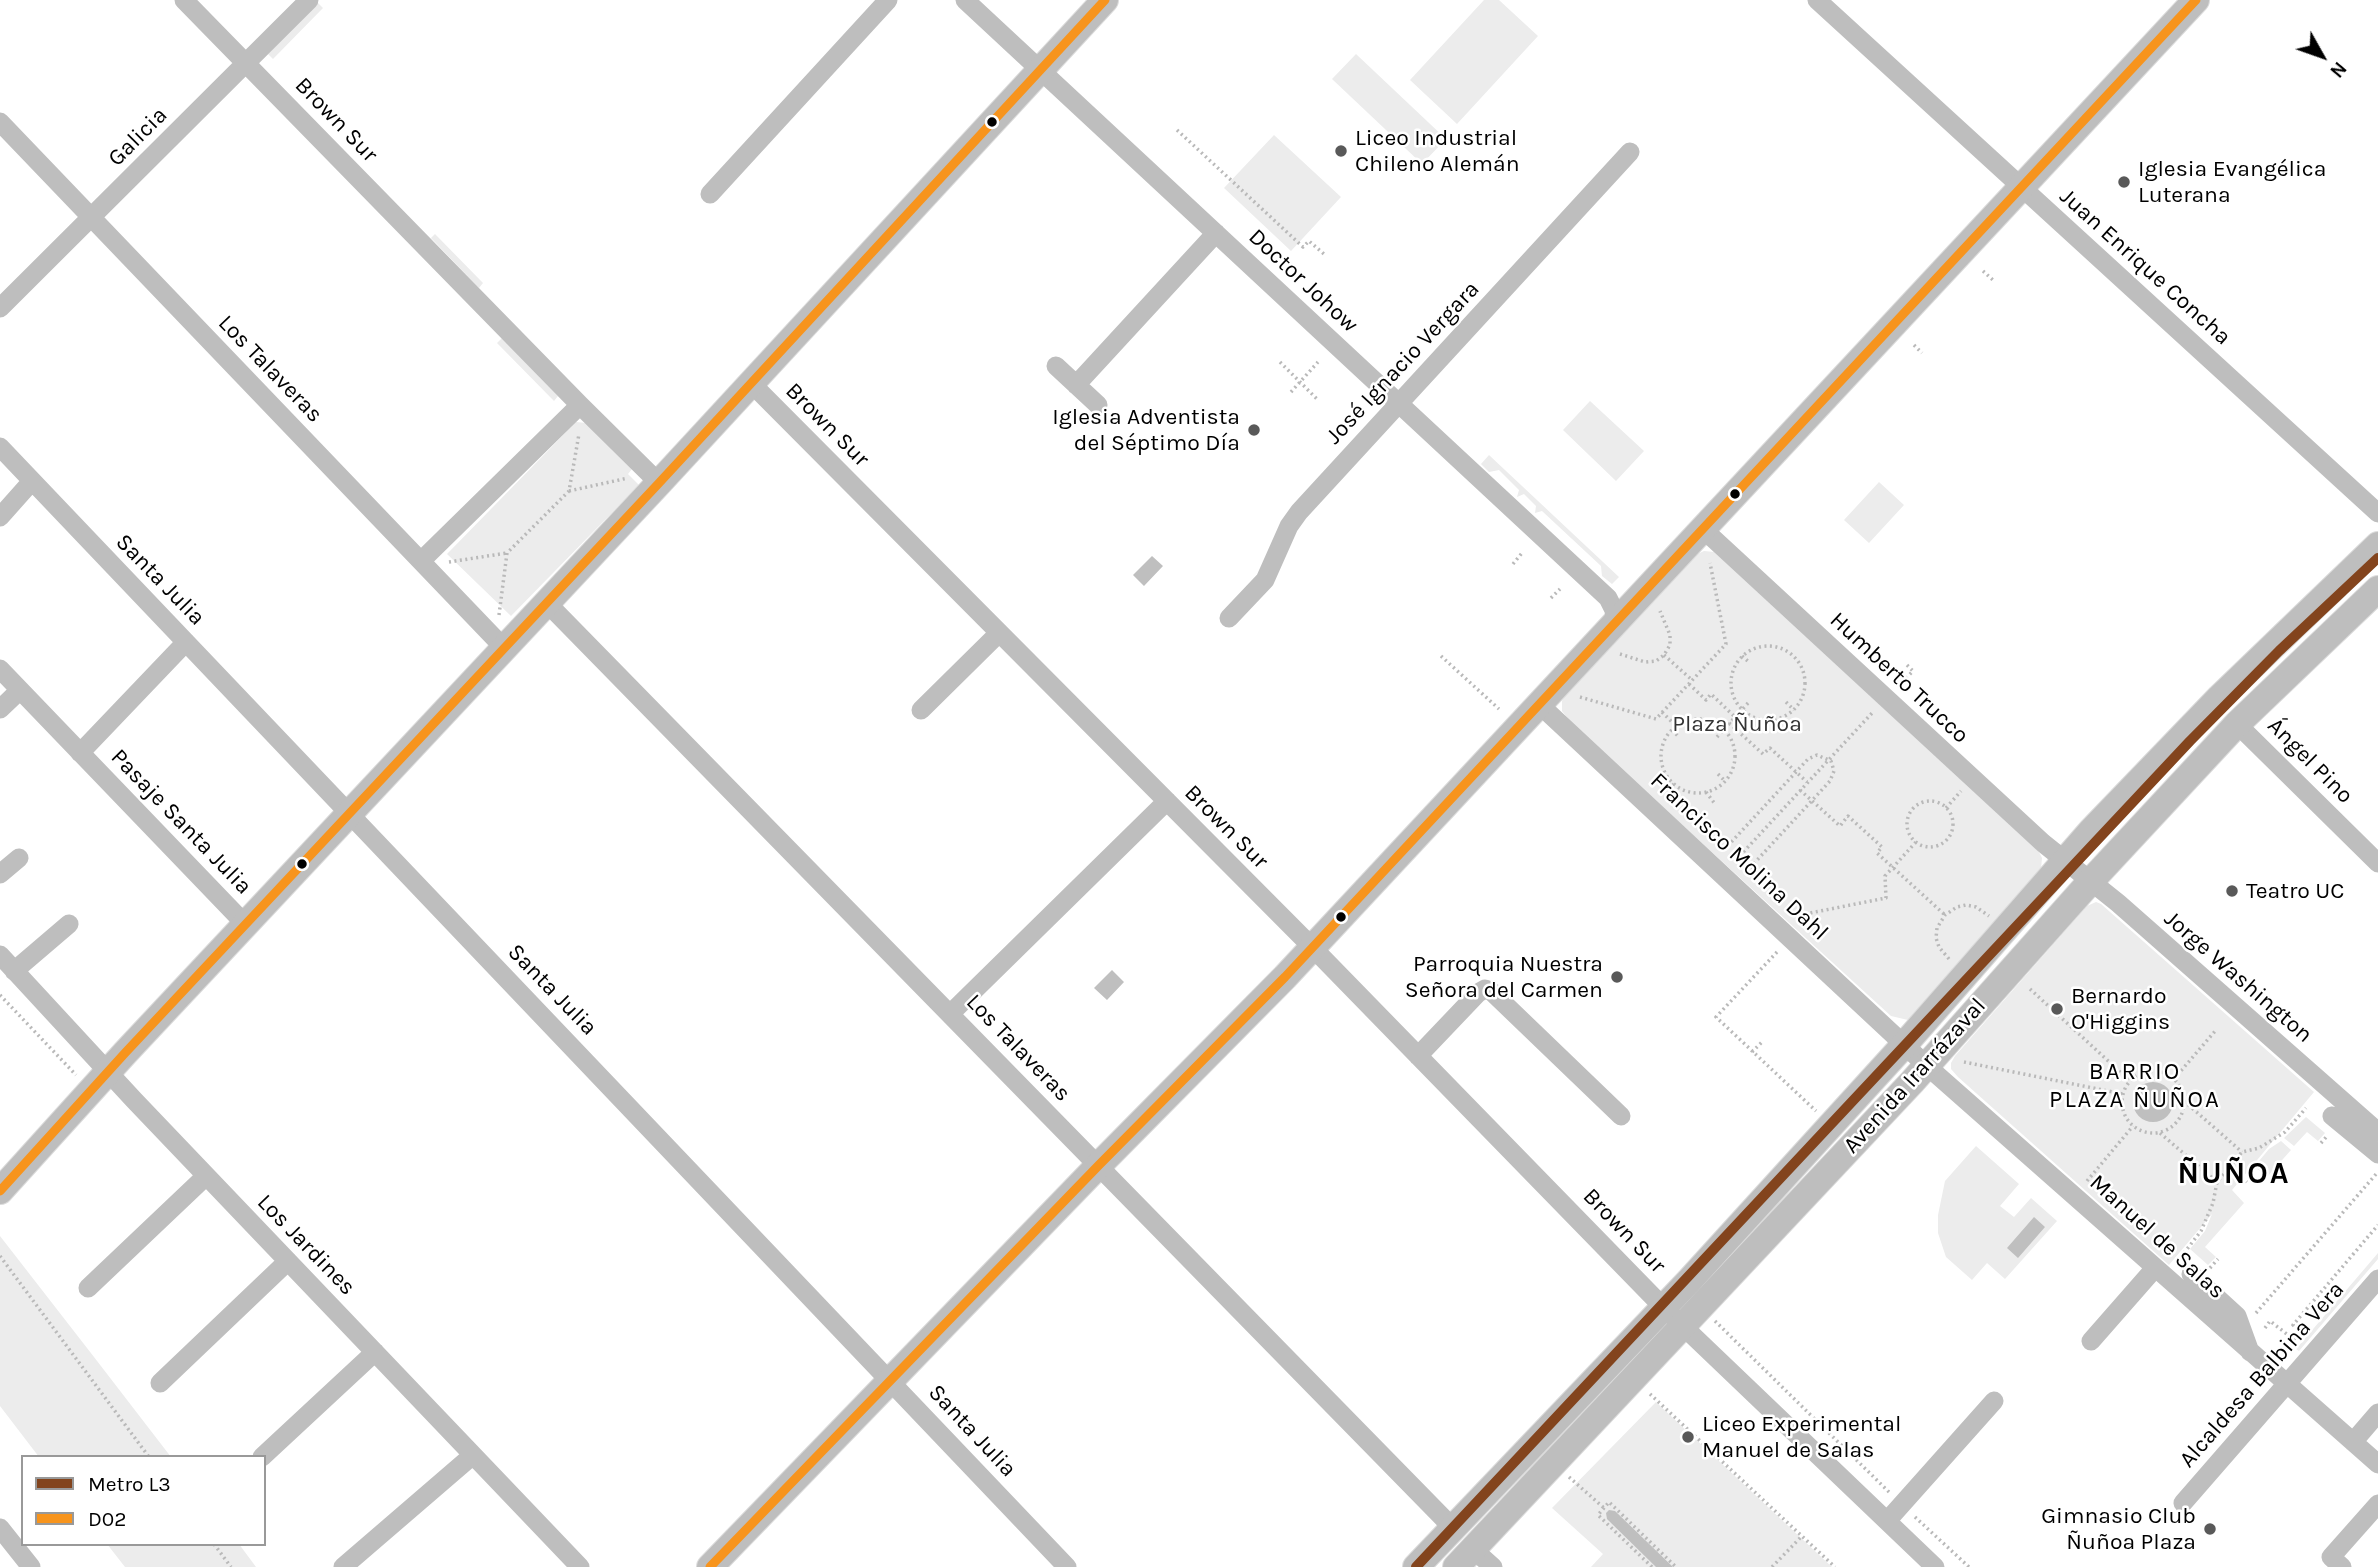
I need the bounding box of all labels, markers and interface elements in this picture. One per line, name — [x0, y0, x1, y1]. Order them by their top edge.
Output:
north arrow — [2287, 21, 2357, 91]
text: N — [2325, 57, 2351, 82]
street label: Brown Sur — [289, 72, 383, 168]
street label: Galicia — [103, 102, 173, 172]
unlabelled marker — [985, 115, 999, 129]
place label: Liceo Industrial Chileno Alemán — [1355, 124, 1520, 178]
marker: Liceo Industrial Chileno Alemán — [1333, 143, 1349, 159]
place label: Iglesia Evangélica Luterana — [2138, 155, 2326, 209]
marker: Iglesia Evangélica Luterana — [2116, 174, 2132, 190]
street label: Juan Enrique Concha — [2054, 183, 2236, 351]
street label: Doctor Johow — [1243, 223, 1363, 339]
street label: José Ignacio Vergara — [1320, 276, 1486, 450]
street label: Los Talaveras — [212, 310, 328, 428]
street label: Brown Sur — [779, 377, 875, 473]
place label: Iglesia Adventista del Séptimo Día — [1052, 403, 1240, 457]
marker: Iglesia Adventista del Séptimo Día — [1246, 422, 1262, 438]
unlabelled marker — [1728, 487, 1742, 501]
street label: Santa Julia — [110, 529, 210, 631]
street label: Humberto Trucco — [1824, 607, 1974, 749]
park label: Plaza Ñuñoa — [1672, 710, 1802, 738]
street label: Ángel Pino — [2261, 712, 2359, 810]
street label: Pasaje Santa Julia — [105, 744, 257, 900]
street label: Francisco Molina Dahl — [1644, 767, 1834, 947]
street label: Brown Sur — [1178, 779, 1274, 875]
unlabelled marker — [295, 857, 309, 871]
place label: Teatro UC — [2246, 877, 2344, 905]
marker: Teatro UC — [2224, 883, 2240, 899]
street label: Jorge Washington — [2158, 905, 2318, 1049]
unlabelled marker — [1334, 910, 1348, 924]
street label: Santa Julia — [502, 939, 602, 1041]
place label: Parroquia Nuestra Señora del Carmen — [1405, 950, 1603, 1004]
marker: Parroquia Nuestra Señora del Carmen — [1609, 969, 1625, 985]
place label: Bernardo O'Higgins — [2071, 982, 2170, 1036]
street label: Los Talaveras — [960, 989, 1076, 1107]
street label: Avenida Irarrázaval — [1838, 993, 1992, 1159]
marker: Bernardo O'Higgins — [2049, 1001, 2065, 1017]
district label: BARRIO PLAZA ÑUÑOA — [2050, 1058, 2220, 1114]
district label: ÑUÑOA — [2178, 1156, 2290, 1192]
street label: Manuel de Salas — [2084, 1169, 2230, 1305]
street label: Brown Sur — [1577, 1183, 1671, 1279]
street label: Los Jardines — [251, 1189, 361, 1301]
street label: Alcaldesa Balbina Vera — [2174, 1276, 2350, 1474]
street label: Santa Julia — [922, 1379, 1022, 1483]
place label: Liceo Experimental Manuel de Salas — [1702, 1410, 1901, 1464]
marker: Liceo Experimental Manuel de Salas — [1680, 1429, 1696, 1445]
legend — [21, 1455, 266, 1546]
text: Metro L3 — [88, 1472, 171, 1496]
place label: Gimnasio Club Ñuñoa Plaza — [2041, 1502, 2196, 1556]
text: D02 — [88, 1507, 127, 1531]
marker: Gimnasio Club Ñuñoa Plaza — [2202, 1521, 2218, 1537]

